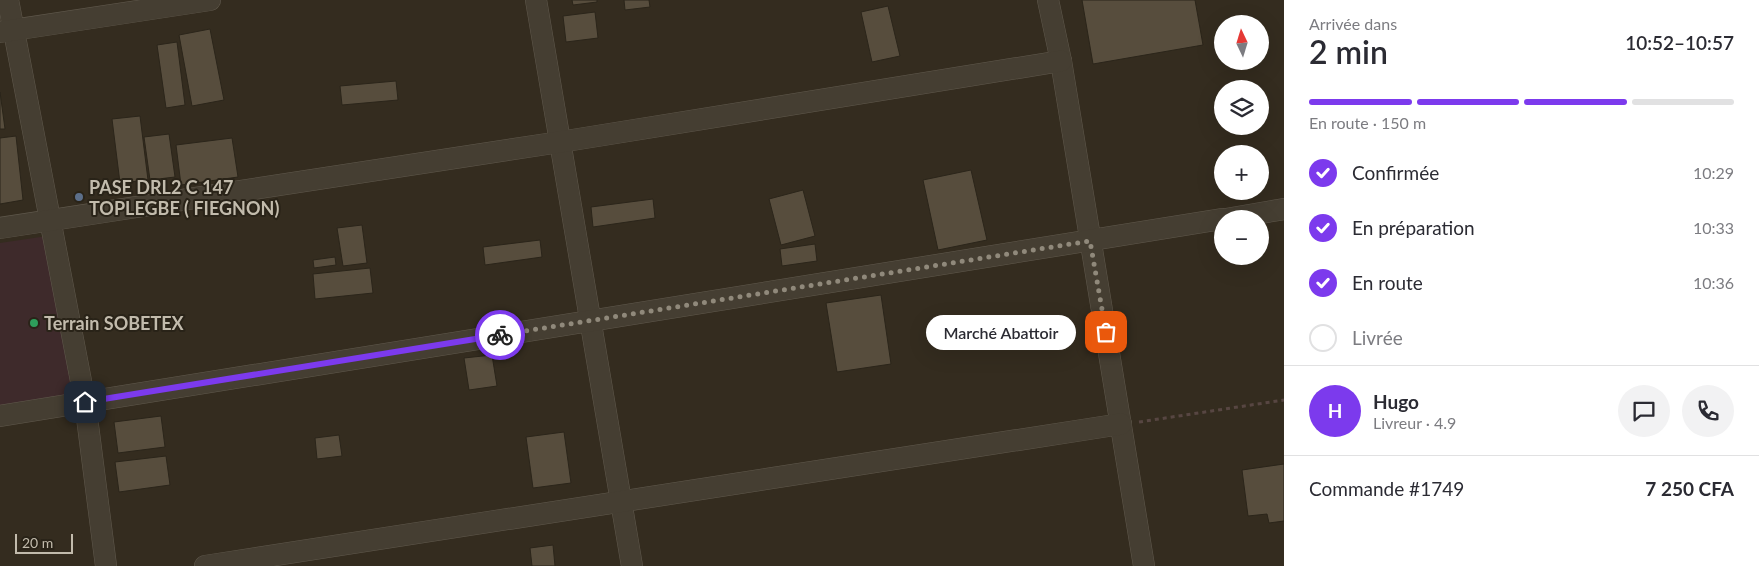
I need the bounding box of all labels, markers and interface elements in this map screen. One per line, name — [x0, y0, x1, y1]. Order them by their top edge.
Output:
text: Arrivée dans — [1309, 14, 1397, 33]
north arrow — [1214, 15, 1269, 70]
map controls — [1214, 15, 1269, 265]
text: 10:52–10:57 — [1625, 31, 1734, 54]
text: 2 min — [1309, 32, 1388, 71]
button: layers — [1214, 80, 1269, 135]
text: En route · 150 m — [1309, 113, 1426, 132]
button: + — [1214, 145, 1269, 200]
icon: check — [1309, 159, 1337, 187]
text: Confirmée — [1352, 161, 1439, 184]
text: 10:29 — [1693, 163, 1734, 182]
place label: PASE DRL2 C 147 TOPLEGBE ( FIEGNON) — [89, 176, 279, 219]
marker: PASE DRL2 C 147 TOPLEGBE ( FIEGNON) — [73, 191, 85, 203]
button: − — [1214, 210, 1269, 265]
icon: check — [1309, 214, 1337, 242]
text: En préparation — [1352, 216, 1475, 239]
text: 10:33 — [1693, 218, 1734, 237]
icon: check — [1309, 269, 1337, 297]
text: En route — [1352, 271, 1423, 294]
text: 10:36 — [1693, 273, 1734, 292]
courier — [475, 310, 525, 360]
pin — [1085, 311, 1127, 353]
place label: Terrain SOBETEX — [44, 312, 185, 334]
callout: Marché Abattoir — [926, 314, 1076, 350]
marker: Terrain SOBETEX — [28, 317, 40, 329]
icon: bag — [1092, 318, 1120, 346]
icon: bike — [486, 321, 514, 349]
text: Marché Abattoir — [944, 323, 1058, 342]
text: Livrée — [1352, 326, 1403, 349]
pin — [64, 381, 106, 423]
button: chat — [1618, 385, 1670, 437]
button: phone — [1682, 385, 1734, 437]
icon: home — [71, 388, 99, 416]
text: Hugo — [1373, 390, 1419, 413]
text: H — [1328, 399, 1342, 422]
text: Livreur · 4.9 — [1373, 413, 1456, 432]
text: Commande #1749 — [1309, 477, 1464, 500]
text: 7 250 CFA — [1645, 477, 1734, 500]
scale bar — [15, 531, 72, 554]
text: 20 m — [22, 534, 53, 551]

